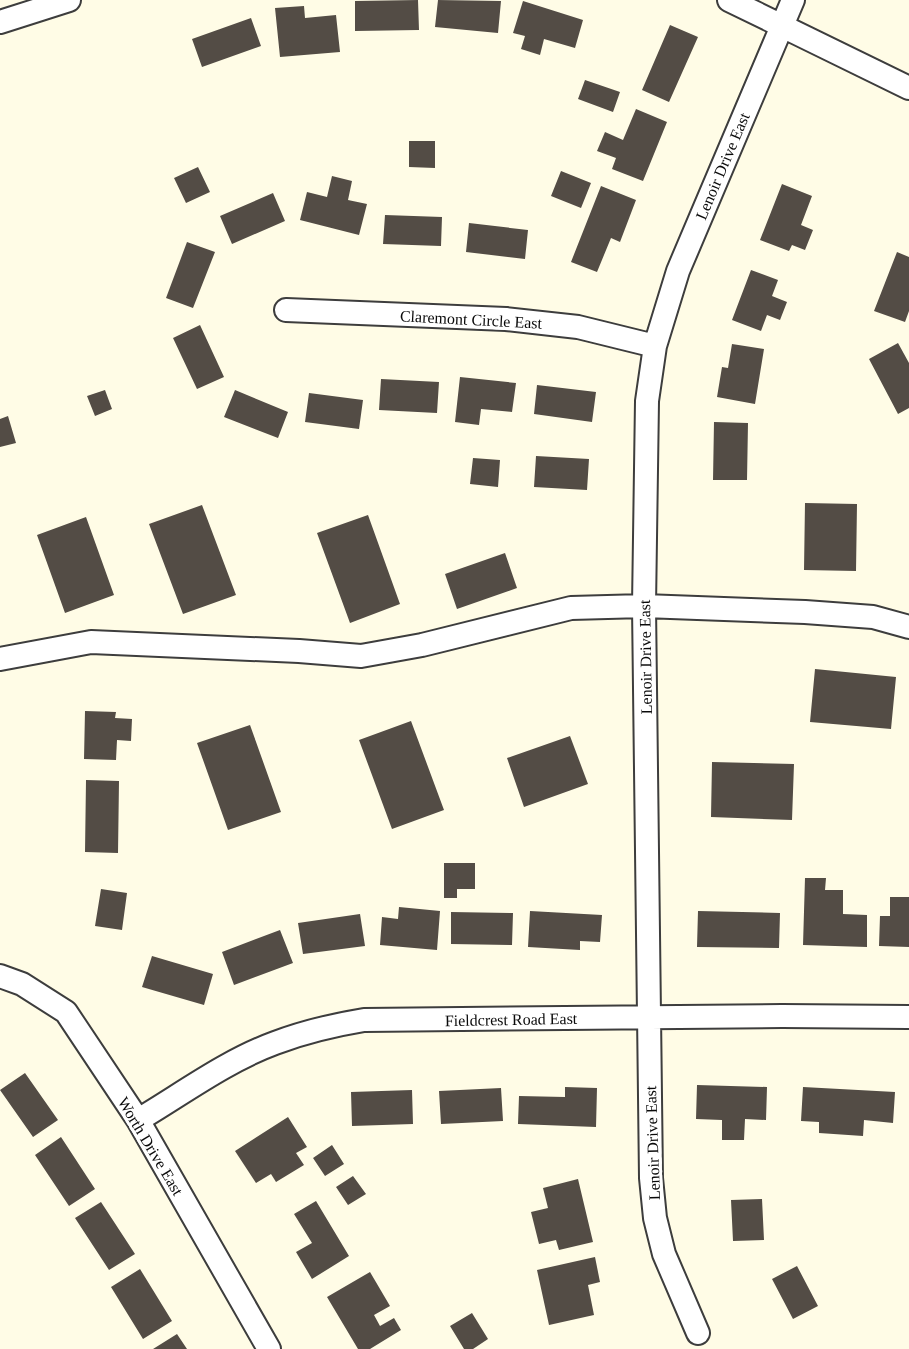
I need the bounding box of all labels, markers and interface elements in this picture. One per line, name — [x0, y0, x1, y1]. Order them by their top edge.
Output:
street label: Lenoir Drive East — [692, 110, 753, 222]
street label: Claremont Circle East — [400, 307, 543, 332]
street label: Lenoir Drive East — [636, 599, 655, 714]
street label: Fieldcrest Road East — [445, 1010, 578, 1029]
street label: Lenoir Drive East — [642, 1085, 663, 1201]
street label: Worth Drive East — [115, 1094, 187, 1199]

